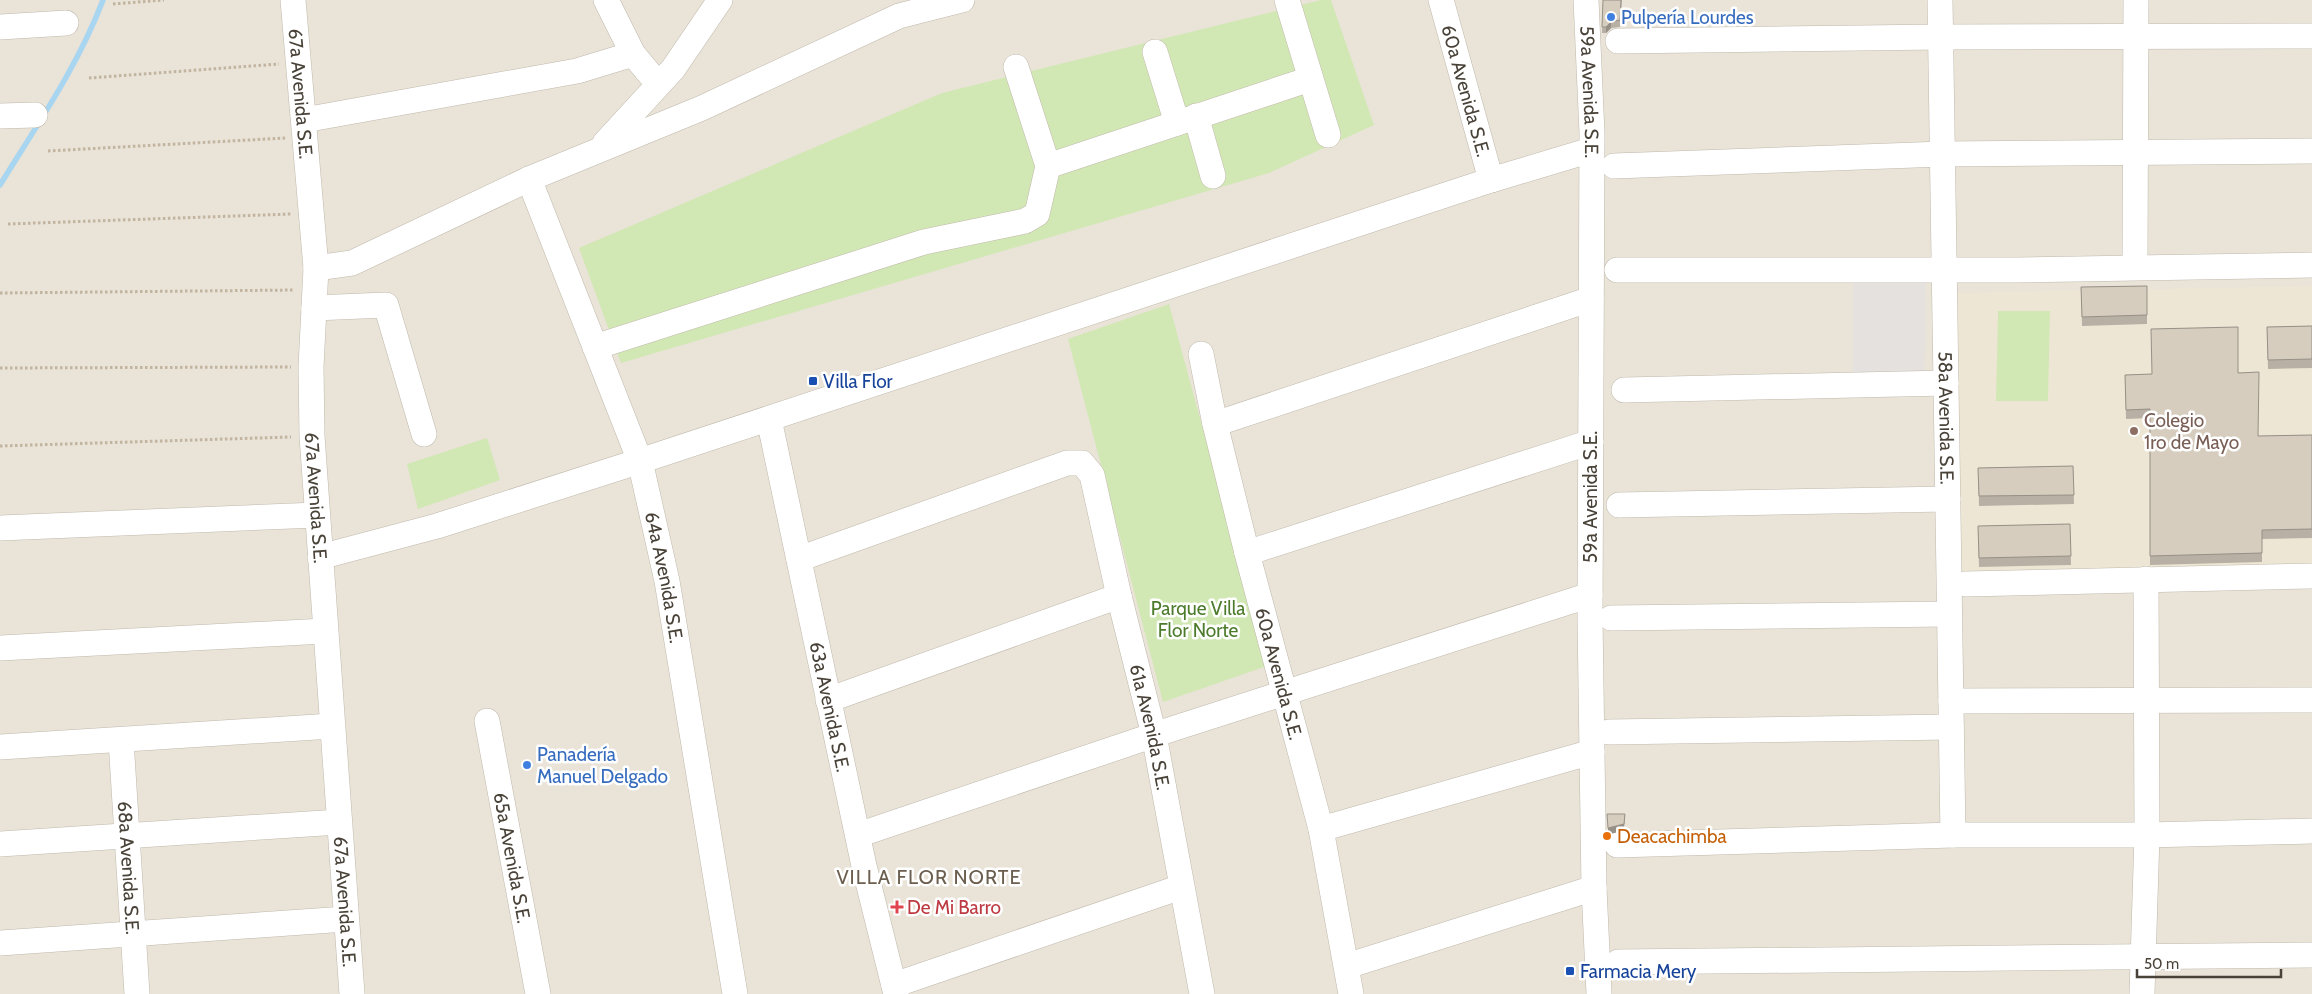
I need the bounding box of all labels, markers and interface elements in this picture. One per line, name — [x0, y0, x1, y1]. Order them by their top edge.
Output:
place label: Pulpería Lourdes — [1621, 6, 1754, 29]
marker: Pulpería Lourdes — [1605, 11, 1617, 23]
street label: 60a Avenida S.E. — [1437, 22, 1495, 159]
street label: 59a Avenida S.E. — [1576, 25, 1604, 158]
street label: 67a Avenida S.E. — [284, 27, 318, 160]
street label: 58a Avenida S.E. — [1934, 351, 1959, 485]
place label: Villa Flor — [823, 370, 893, 393]
marker: Villa Flor — [807, 375, 819, 387]
place label: Colegio 1ro de Mayo — [2144, 409, 2239, 454]
marker: Colegio 1ro de Mayo — [2128, 425, 2140, 437]
street label: 59a Avenida S.E. — [1579, 431, 1602, 563]
street label: 67a Avenida S.E. — [300, 432, 333, 564]
street label: 64a Avenida S.E. — [640, 509, 689, 645]
park label: Parque Villa Flor Norte — [1151, 597, 1245, 642]
street label: 60a Avenida S.E. — [1251, 605, 1308, 742]
street label: 63a Avenida S.E. — [805, 639, 855, 774]
street label: 61a Avenida S.E. — [1125, 662, 1175, 792]
place label: Panadería Manuel Delgado — [537, 743, 668, 788]
marker: Panadería Manuel Delgado — [521, 759, 533, 771]
street label: 65a Avenida S.E. — [489, 790, 536, 925]
street label: 68a Avenida S.E. — [113, 800, 145, 935]
place label: Deacachimba — [1617, 825, 1727, 848]
marker: Deacachimba — [1601, 830, 1613, 842]
street label: 67a Avenida S.E. — [329, 835, 362, 968]
district label: VILLA FLOR NORTE — [836, 865, 1022, 889]
place label: De Mi Barro — [907, 896, 1001, 919]
marker: De Mi Barro — [891, 901, 903, 913]
scale bar — [2137, 946, 2281, 978]
text: 50 m — [2144, 955, 2179, 973]
place label: Farmacia Mery — [1580, 960, 1697, 983]
marker: Farmacia Mery — [1564, 965, 1576, 977]

